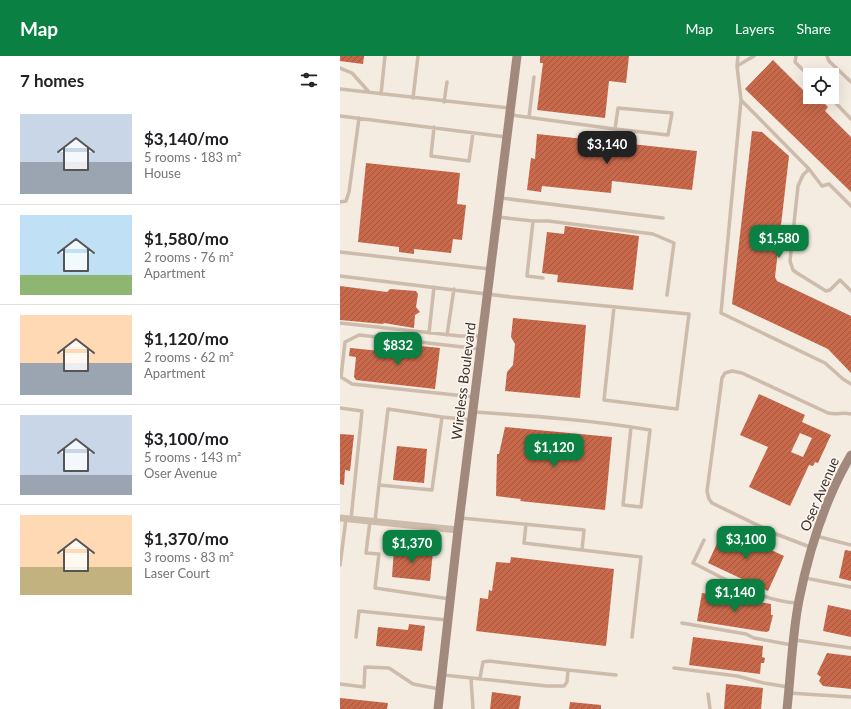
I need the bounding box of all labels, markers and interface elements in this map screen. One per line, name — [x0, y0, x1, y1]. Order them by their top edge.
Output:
text: Map — [20, 17, 58, 40]
text: Map — [685, 20, 713, 37]
text: Layers — [735, 20, 775, 37]
text: Share — [797, 20, 831, 37]
map controls — [803, 68, 839, 104]
button: locate — [803, 68, 839, 104]
icon: filters — [298, 69, 320, 91]
text: 7 homes — [20, 70, 84, 91]
text: $3,140/mo — [144, 128, 229, 149]
icon: home — [52, 130, 100, 178]
pin: $3,140 — [574, 131, 640, 165]
text: $3,140 — [587, 136, 627, 152]
text: 5 rooms · 183 m² — [144, 149, 241, 165]
text: House — [144, 165, 181, 181]
pin: $1,580 — [746, 225, 812, 259]
text: $1,580/mo — [144, 228, 229, 249]
text: $1,580 — [759, 230, 799, 246]
icon: home — [52, 231, 100, 279]
text: 2 rooms · 76 m² — [144, 249, 234, 265]
text: Apartment — [144, 265, 205, 281]
street label: Wireless Boulevard — [447, 321, 479, 441]
text: $1,120/mo — [144, 328, 229, 349]
icon: home — [52, 331, 100, 379]
pin: $832 — [374, 332, 422, 366]
text: $832 — [383, 337, 413, 353]
text: 2 rooms · 62 m² — [144, 349, 234, 365]
text: Apartment — [144, 365, 205, 381]
text: $3,100/mo — [144, 428, 229, 449]
icon: home — [52, 431, 100, 479]
pin: $1,120 — [521, 434, 587, 468]
text: $1,120 — [534, 439, 574, 455]
text: 5 rooms · 143 m² — [144, 449, 241, 465]
street label: Oser Avenue — [796, 454, 842, 534]
text: Oser Avenue — [144, 465, 217, 481]
pin: $3,100 — [713, 526, 779, 560]
text: $1,370/mo — [144, 528, 229, 549]
pin: $1,370 — [379, 530, 445, 564]
icon: home — [52, 531, 100, 579]
text: $3,100 — [726, 531, 766, 547]
text: $1,370 — [392, 535, 432, 551]
text: 3 rooms · 83 m² — [144, 549, 234, 565]
text: Laser Court — [144, 565, 210, 581]
pin: $1,140 — [702, 579, 768, 613]
text: $1,140 — [715, 584, 755, 600]

